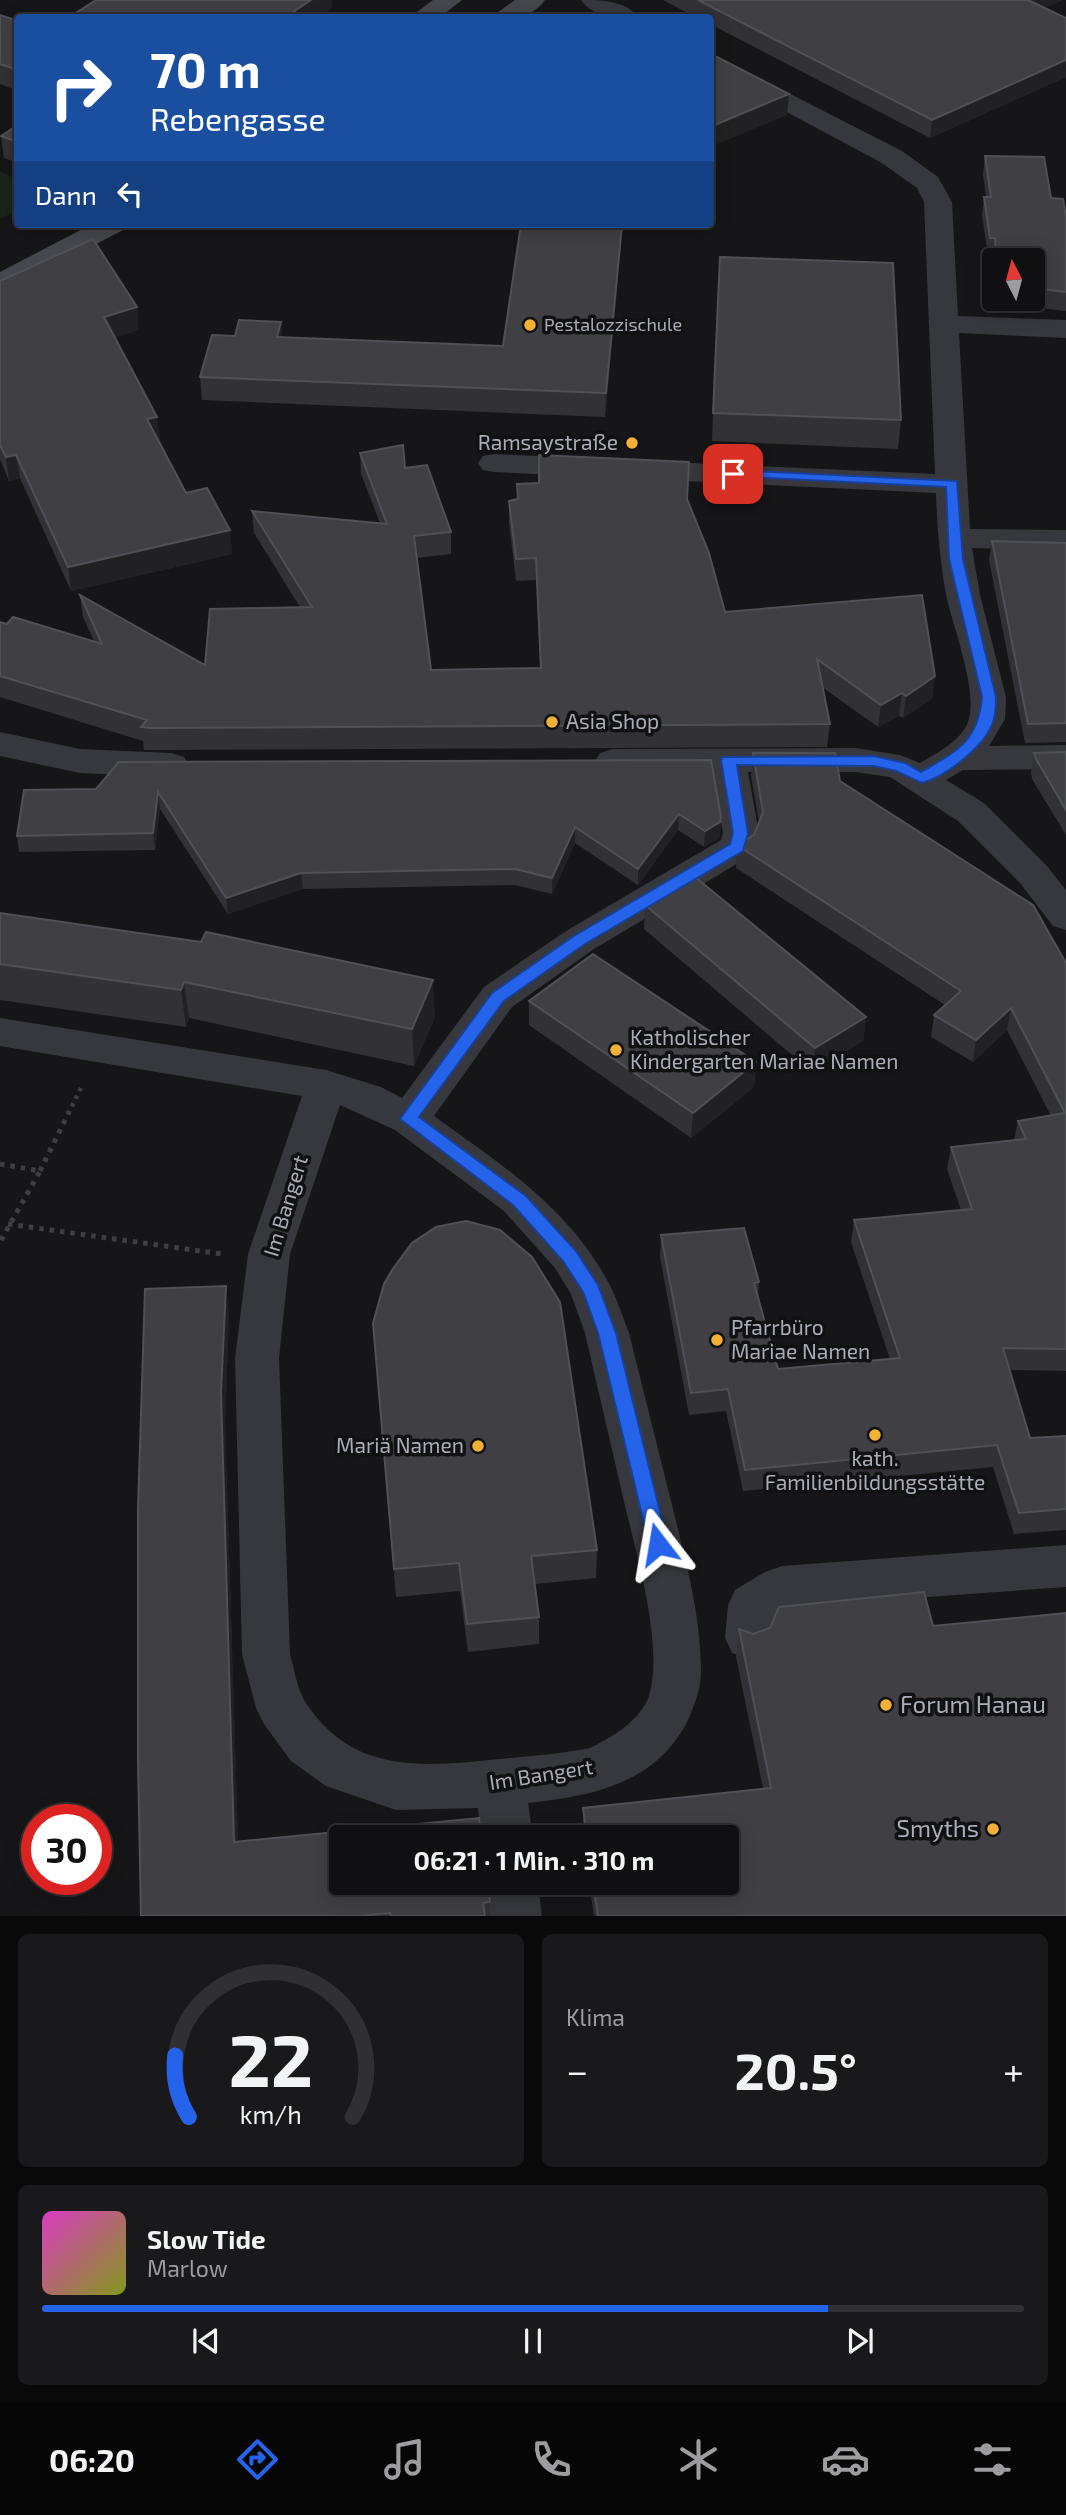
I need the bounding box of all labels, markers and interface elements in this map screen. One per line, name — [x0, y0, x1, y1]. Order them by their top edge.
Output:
text: 70 m — [150, 39, 261, 98]
icon: right — [35, 42, 126, 133]
text: Rebengasse — [150, 99, 326, 137]
icon: left — [111, 175, 149, 213]
text: Dann — [35, 179, 97, 210]
north arrow — [982, 248, 1045, 312]
map controls — [982, 248, 1045, 311]
place label: Pestalozzischule — [544, 313, 682, 335]
marker: Pestalozzischule — [522, 317, 538, 333]
place label: Ramsaystraße — [478, 429, 618, 454]
marker: Ramsaystraße — [624, 435, 640, 451]
pin — [703, 444, 763, 504]
icon: arrive — [714, 455, 752, 493]
place label: Asia Shop — [566, 708, 659, 733]
marker: Asia Shop — [544, 714, 560, 730]
place label: Katholischer Kindergarten Mariae Namen — [630, 1024, 898, 1073]
marker: Katholischer Kindergarten Mariae Namen — [608, 1042, 624, 1058]
street label: Im Bangert — [257, 1152, 312, 1259]
place label: Pfarrbüro Mariae Namen — [731, 1314, 870, 1363]
marker: Pfarrbüro Mariae Namen — [709, 1332, 725, 1348]
marker: kath. Familienbildungsstätte — [867, 1427, 883, 1443]
place label: Mariä Namen — [336, 1432, 464, 1457]
marker: Mariä Namen — [470, 1438, 486, 1454]
place label: kath. Familienbildungsstätte — [765, 1445, 985, 1494]
position arrow — [621, 1507, 695, 1581]
place label: Forum Hanau — [900, 1689, 1046, 1718]
marker: Forum Hanau — [878, 1697, 894, 1713]
street label: Im Bangert — [487, 1753, 594, 1794]
speed limit sign: 30 — [21, 1804, 112, 1895]
place label: Smyths — [897, 1813, 979, 1842]
marker: Smyths — [985, 1821, 1001, 1837]
text: 06:21 · 1 Min. · 310 m — [414, 1844, 654, 1875]
text: Klima — [566, 2003, 625, 2031]
text: 22 — [229, 2014, 313, 2102]
text: 20.5° — [734, 2038, 857, 2100]
text: − — [566, 2047, 588, 2093]
text: + — [1003, 2047, 1024, 2093]
text: km/h — [240, 2098, 302, 2128]
text: Slow Tide — [147, 2223, 266, 2254]
text: Marlow — [147, 2254, 228, 2282]
icon: previous — [187, 2322, 225, 2360]
icon: pause — [514, 2322, 552, 2360]
icon: next — [841, 2322, 879, 2360]
icon: directions — [233, 2435, 282, 2484]
icon: music — [380, 2435, 429, 2484]
icon: phone — [527, 2435, 576, 2484]
icon: climate — [674, 2435, 723, 2484]
icon: car — [821, 2435, 870, 2484]
icon: filters — [968, 2435, 1017, 2484]
text: 06:20 — [49, 2440, 135, 2478]

